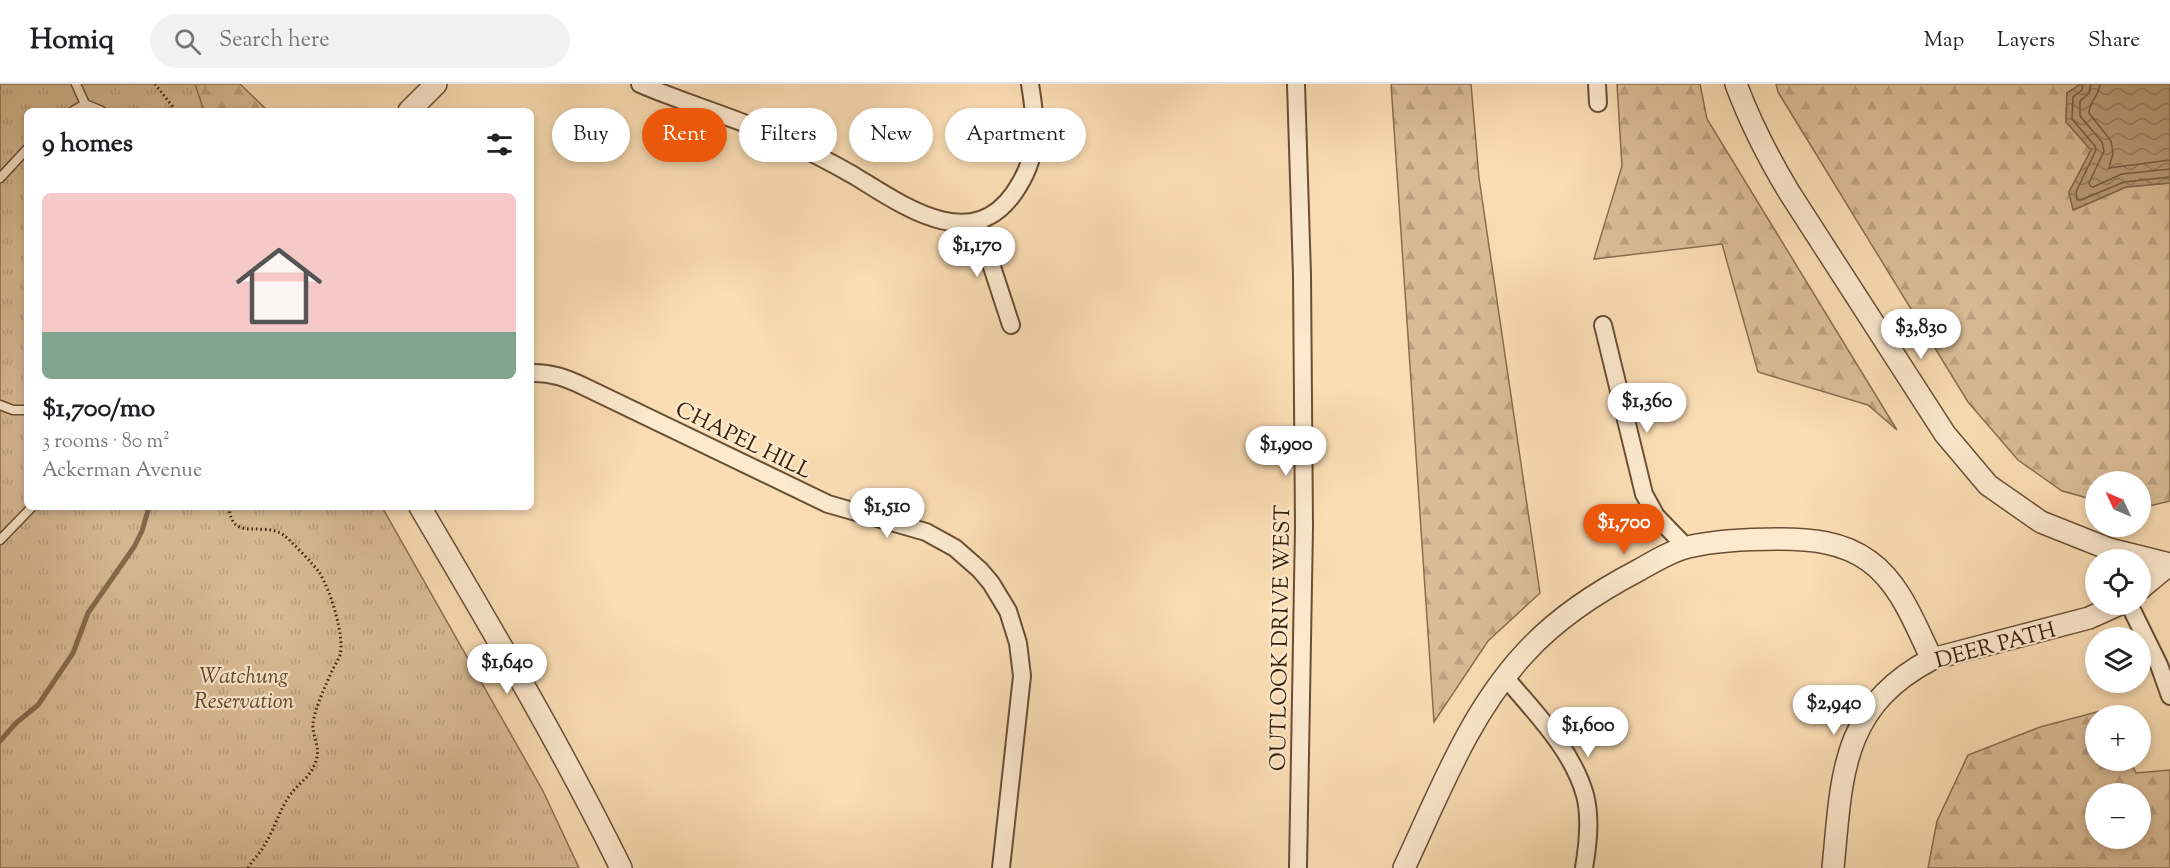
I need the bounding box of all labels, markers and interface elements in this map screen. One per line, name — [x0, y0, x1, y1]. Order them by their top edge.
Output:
search box — [150, 14, 570, 68]
text: Homiq — [30, 21, 114, 61]
icon: search — [171, 25, 204, 58]
text: Search here — [219, 25, 329, 57]
text: Map — [1924, 26, 1964, 56]
text: Layers — [1997, 26, 2055, 56]
text: Share — [2088, 26, 2140, 56]
chip: Buy — [552, 108, 630, 162]
chip: Rent — [642, 108, 727, 162]
chip: Filters — [739, 108, 837, 162]
chip: New — [849, 108, 933, 162]
chip: Apartment — [945, 108, 1086, 162]
text: 9 homes — [42, 126, 133, 163]
icon: filters — [483, 128, 516, 161]
pin: $1,170 — [928, 227, 1026, 278]
icon: home — [225, 232, 333, 340]
text: $1,170 — [952, 232, 1002, 261]
pin: $3,830 — [1872, 309, 1970, 360]
text: $3,830 — [1895, 314, 1947, 343]
pin: $1,360 — [1598, 383, 1696, 434]
text: $1,360 — [1622, 388, 1672, 417]
text: $1,700/mo — [42, 391, 155, 428]
street label: CHAPEL HILL — [669, 395, 816, 488]
pin: $1,900 — [1237, 426, 1335, 477]
text: 3 rooms · 80 m² — [42, 428, 170, 457]
text: $1,900 — [1260, 431, 1312, 460]
text: Ackerman Avenue — [42, 457, 202, 486]
north arrow — [2085, 471, 2151, 537]
map controls — [2085, 471, 2151, 849]
pin: $1,510 — [838, 488, 936, 539]
text: $1,510 — [864, 493, 910, 522]
street label: OUTLOOK DRIVE WEST — [1264, 504, 1300, 771]
pin: $1,700 — [1575, 504, 1673, 555]
text: $1,700 — [1597, 509, 1651, 538]
button: locate — [2085, 549, 2151, 615]
street label: DEER PATH — [1932, 615, 2060, 678]
button: layers — [2085, 627, 2151, 693]
pin: $1,640 — [458, 644, 556, 695]
text: $1,640 — [481, 649, 533, 678]
park label: Watchung Reservation — [194, 662, 295, 719]
pin: $2,940 — [1785, 685, 1883, 736]
text: $2,940 — [1807, 690, 1861, 719]
button: + — [2085, 705, 2151, 771]
pin: $1,600 — [1539, 707, 1637, 758]
text: $1,600 — [1561, 712, 1615, 741]
button: − — [2085, 783, 2151, 849]

